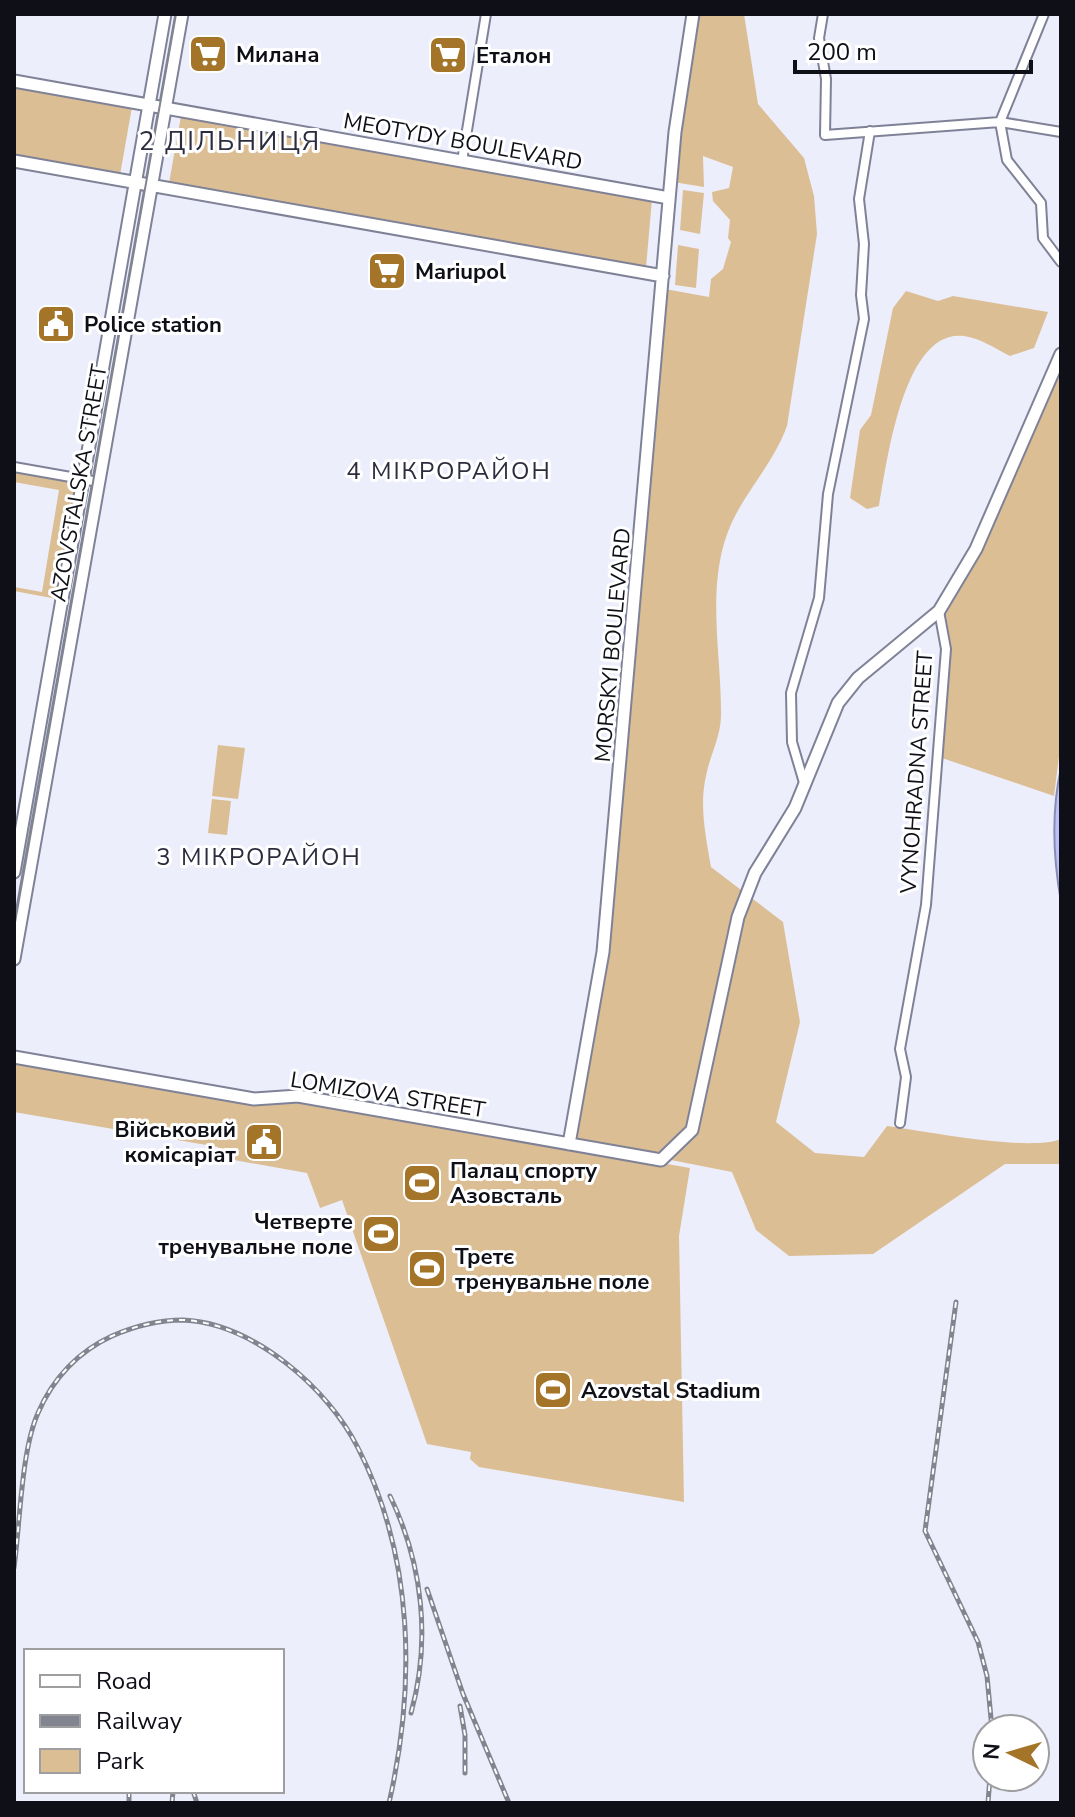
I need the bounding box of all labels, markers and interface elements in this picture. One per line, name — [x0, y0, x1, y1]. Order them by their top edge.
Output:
scale bar — [795, 24, 1031, 74]
supermarket icon: Милана — [187, 33, 229, 75]
supermarket icon: Еталон — [427, 34, 469, 76]
text: 200 m — [807, 36, 877, 68]
place label: Милана — [236, 40, 320, 70]
place label: Еталон — [476, 41, 551, 71]
street label: MEOTYDY BOULEVARD — [341, 106, 585, 178]
district label: 2 ДІЛЬНИЦЯ — [139, 124, 321, 159]
supermarket icon: Mariupol — [366, 250, 408, 292]
place label: Mariupol — [415, 257, 506, 287]
public building icon: Police station — [35, 303, 77, 345]
place label: Police station — [84, 310, 222, 340]
street label: AZOVSTALSKA STREET — [43, 361, 115, 604]
district label: 4 МІКРОРАЙОН — [346, 455, 552, 487]
street label: MORSKYI BOULEVARD — [588, 527, 638, 764]
street label: VYNOHRADNA STREET — [893, 649, 940, 895]
district label: 3 МІКРОРАЙОН — [156, 841, 362, 873]
street label: LOMIZOVA STREET — [288, 1065, 488, 1125]
place label: Військовий комісаріат — [114, 1115, 237, 1170]
public building icon: Військовий комісаріат — [243, 1121, 285, 1163]
place label: Палац спорту Азовсталь — [450, 1156, 597, 1211]
sports icon: Палац спорту Азовсталь — [401, 1162, 443, 1204]
place label: Четверте тренувальне поле — [158, 1207, 353, 1262]
sports icon: Четверте тренувальне поле — [360, 1213, 402, 1255]
place label: Третє тренувальне поле — [455, 1242, 650, 1297]
sports icon: Третє тренувальне поле — [406, 1248, 448, 1290]
sports icon: Azovstal Stadium — [532, 1369, 574, 1411]
place label: Azovstal Stadium — [581, 1376, 761, 1406]
legend — [24, 1649, 284, 1793]
text: Road — [96, 1665, 152, 1697]
text: Railway — [96, 1705, 183, 1737]
north arrow — [971, 1713, 1051, 1793]
text: N — [976, 1742, 1008, 1761]
text: Park — [96, 1745, 145, 1777]

